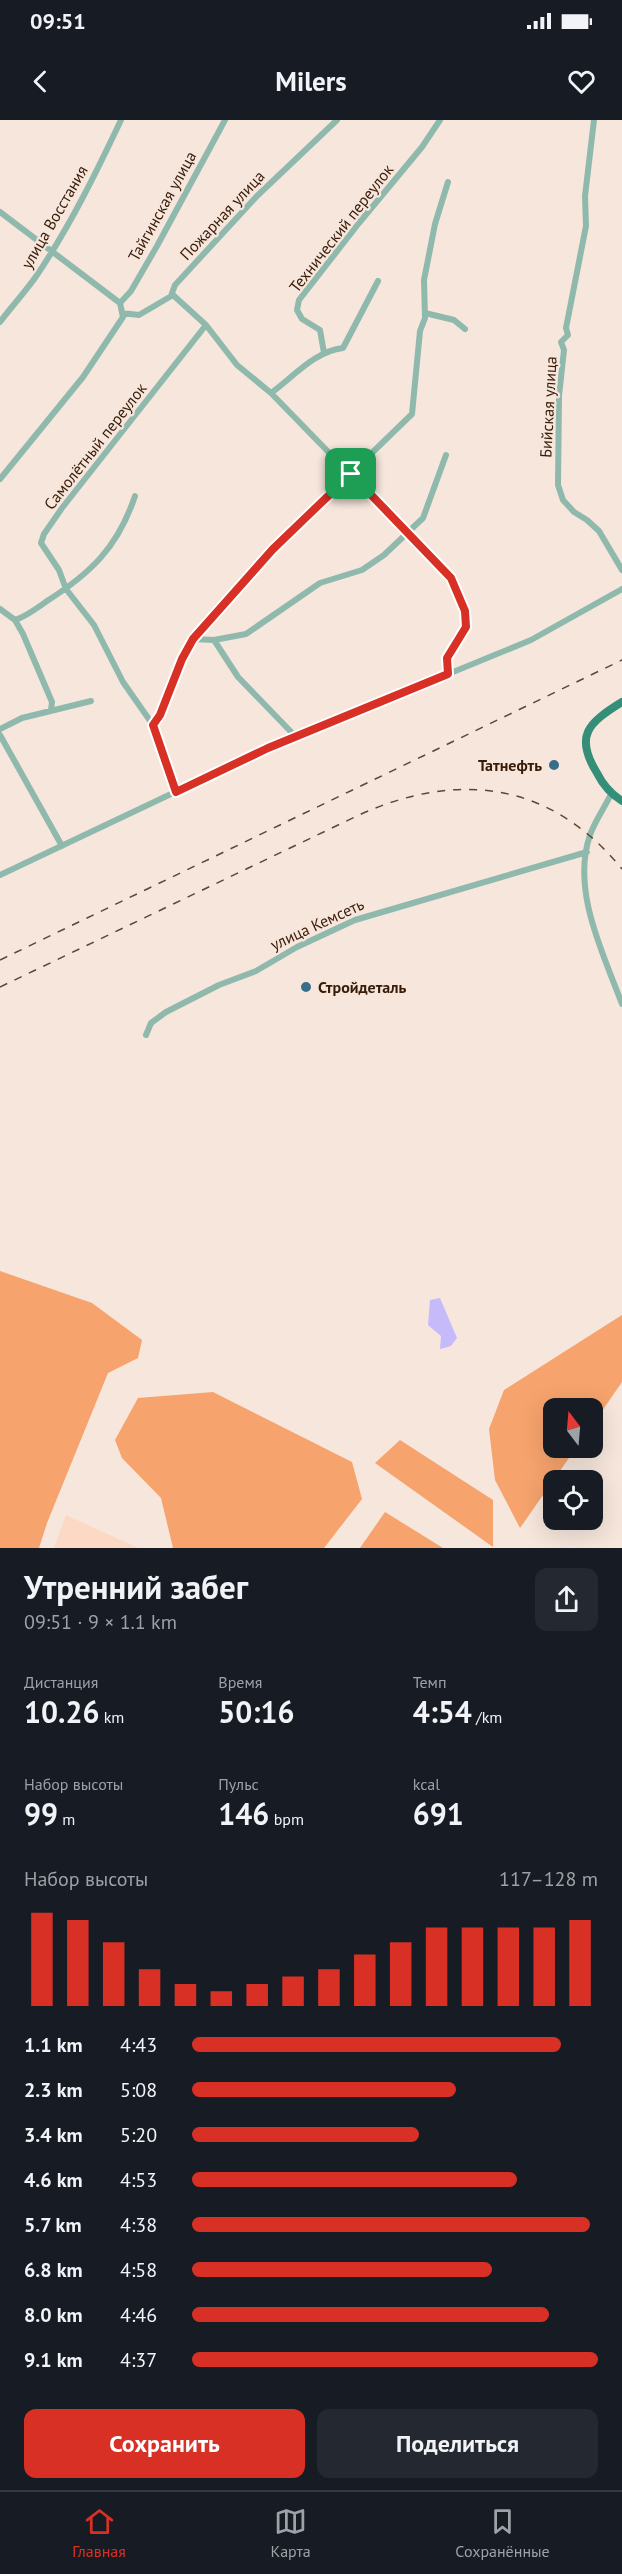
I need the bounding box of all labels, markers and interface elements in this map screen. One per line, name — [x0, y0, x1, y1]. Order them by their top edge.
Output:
text: 09:51 — [30, 7, 86, 35]
text: Milers — [275, 64, 347, 98]
icon: back — [24, 65, 57, 98]
icon: heart — [565, 65, 598, 98]
street label: Тайгинская улица — [124, 148, 200, 264]
street label: Технический переулок — [285, 160, 398, 296]
street label: улица Восстания — [16, 162, 92, 272]
street label: Пожарная улица — [175, 166, 269, 264]
street label: Бийская улица — [535, 356, 561, 458]
street label: Самолётный переулок — [39, 378, 151, 513]
pin — [325, 448, 376, 499]
icon: arrive — [334, 457, 367, 490]
place label: Татнефть — [478, 755, 542, 775]
marker: Татнефть — [547, 758, 561, 772]
street label: улица Кемсеть — [267, 894, 367, 954]
place label: Стройдеталь — [318, 977, 407, 997]
marker: Стройдеталь — [299, 980, 313, 994]
north arrow — [543, 1398, 603, 1458]
map controls — [543, 1398, 603, 1530]
button: locate — [543, 1470, 603, 1530]
text: Утренний забег — [24, 1565, 248, 1608]
button: share — [535, 1568, 598, 1631]
text: 09:51 · 9 × 1.1 km — [24, 1609, 177, 1635]
text: Дистанция — [24, 1672, 98, 1692]
text: Время — [218, 1672, 262, 1692]
text: Темп — [413, 1672, 447, 1692]
text: 10.26 — [24, 1692, 99, 1731]
text: 50:16 — [218, 1692, 294, 1731]
text: 4:54 — [413, 1692, 472, 1731]
text: km — [99, 1707, 124, 1727]
text: /km — [472, 1707, 502, 1727]
text: Набор высоты — [24, 1774, 123, 1794]
text: Пульс — [218, 1774, 259, 1794]
text: kcal — [413, 1774, 440, 1794]
text: 99 — [24, 1794, 58, 1833]
text: 146 — [218, 1794, 269, 1833]
text: 691 — [413, 1794, 464, 1833]
text: m — [58, 1809, 75, 1829]
text: bpm — [269, 1809, 304, 1829]
text: Набор высоты — [24, 1866, 148, 1892]
text: 117–128 m — [499, 1866, 598, 1892]
text: 1.1 km — [24, 2032, 83, 2058]
text: 4:43 — [120, 2032, 157, 2058]
text: 2.3 km — [24, 2077, 83, 2103]
text: 5:08 — [120, 2077, 157, 2103]
text: 3.4 km — [24, 2122, 83, 2148]
text: 5:20 — [120, 2122, 157, 2148]
text: 4.6 km — [24, 2167, 83, 2193]
text: 4:53 — [120, 2167, 157, 2193]
text: 5.7 km — [24, 2212, 82, 2238]
text: 4:38 — [120, 2212, 157, 2238]
text: 6.8 km — [24, 2257, 83, 2283]
text: 4:58 — [120, 2257, 157, 2283]
text: 8.0 km — [24, 2302, 83, 2328]
text: 4:46 — [120, 2302, 157, 2328]
text: 9.1 km — [24, 2347, 83, 2373]
text: 4:37 — [120, 2347, 157, 2373]
button: Сохранить — [24, 2409, 305, 2478]
button: Поделиться — [317, 2409, 598, 2478]
tab: Главная — [72, 2505, 126, 2561]
tab: Карта — [270, 2505, 311, 2561]
tab: Сохранённые — [455, 2505, 550, 2561]

